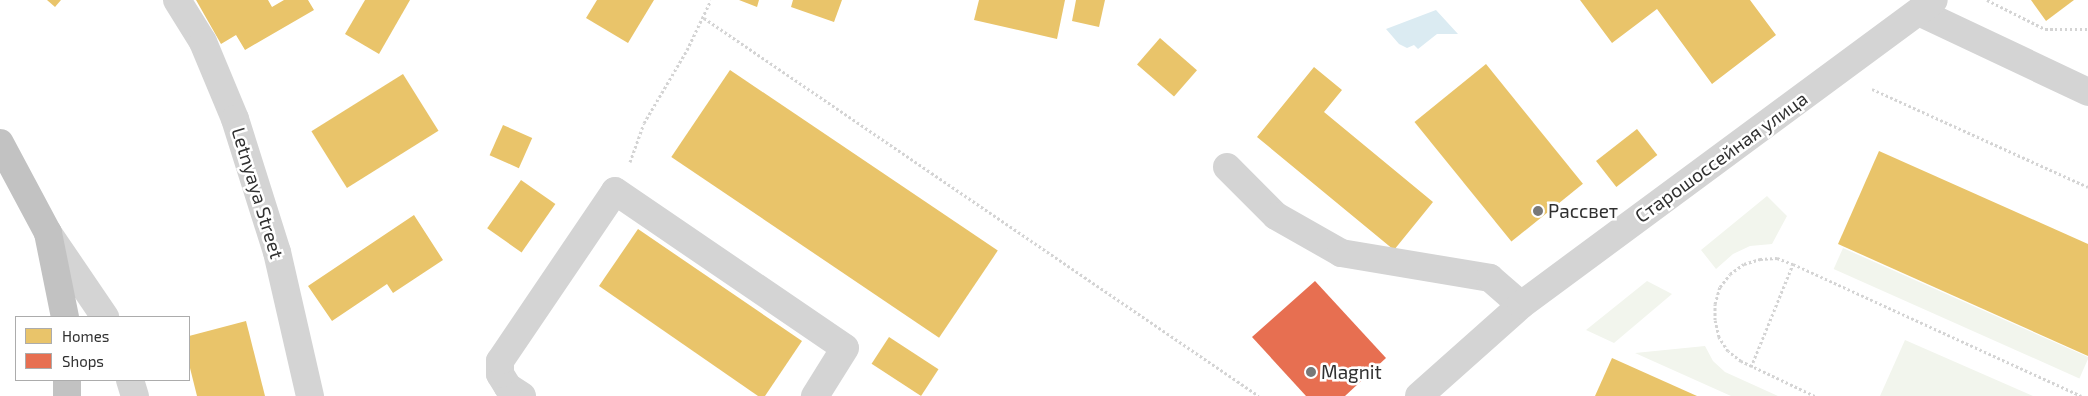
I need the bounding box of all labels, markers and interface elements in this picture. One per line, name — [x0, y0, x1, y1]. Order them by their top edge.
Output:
street label: Старошоссейная улица — [1630, 87, 1812, 227]
street label: Letnyaya Street — [227, 125, 289, 261]
place label: Рассвет — [1548, 200, 1618, 222]
marker: Рассвет — [1532, 205, 1544, 217]
legend — [15, 316, 190, 381]
text: Homes — [62, 327, 109, 345]
text: Shops — [62, 352, 104, 370]
place label: Magnit — [1321, 361, 1382, 383]
marker: Magnit — [1305, 366, 1317, 378]

